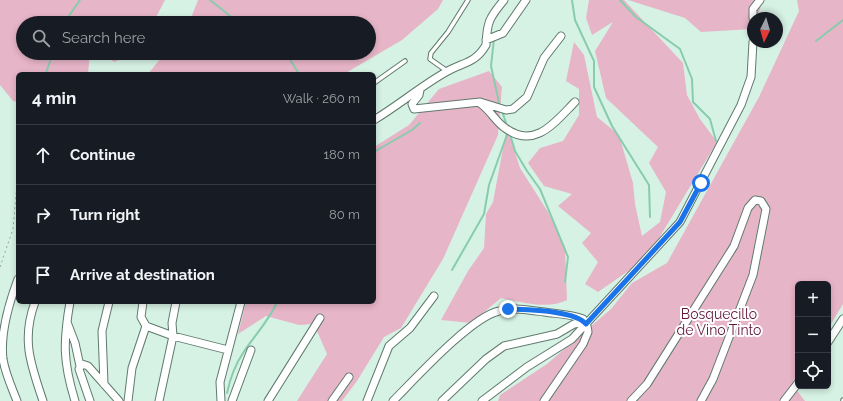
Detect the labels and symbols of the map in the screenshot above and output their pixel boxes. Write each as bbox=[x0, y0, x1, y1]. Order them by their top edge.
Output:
north arrow bbox=[747, 12, 783, 48]
route start bbox=[692, 174, 710, 192]
route end bbox=[499, 300, 517, 318]
park label: Bosquecillo de Vino Tinto bbox=[677, 306, 761, 338]

